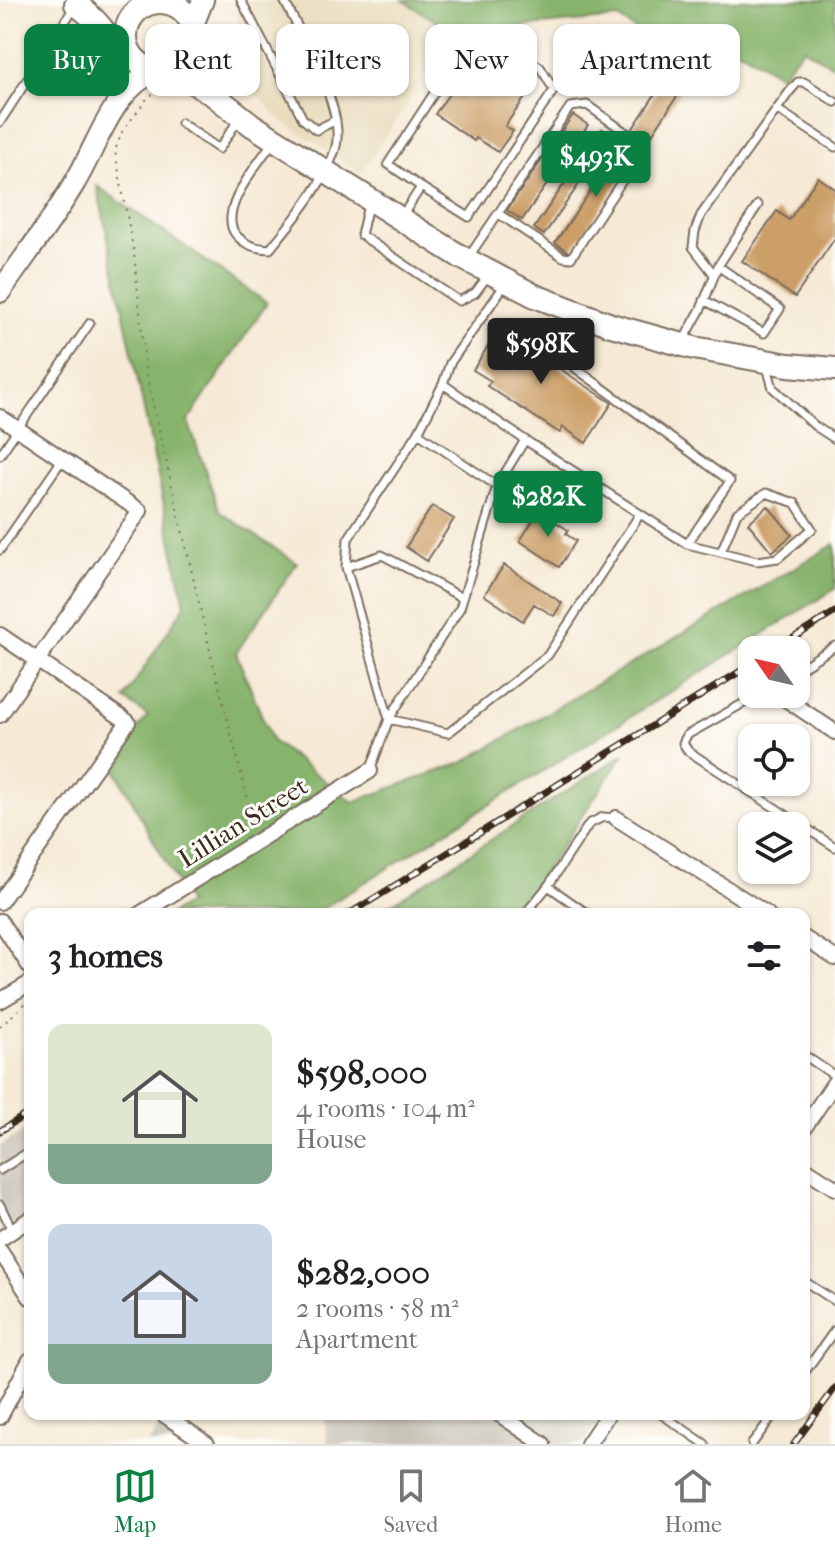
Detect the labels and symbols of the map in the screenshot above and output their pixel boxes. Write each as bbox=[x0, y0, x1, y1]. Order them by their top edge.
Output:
pin: $493K bbox=[540, 131, 652, 199]
pin: $598K bbox=[485, 318, 597, 386]
pin: $282K bbox=[492, 471, 604, 539]
north arrow bbox=[738, 636, 810, 708]
street label: Lillian Street bbox=[173, 770, 314, 874]

